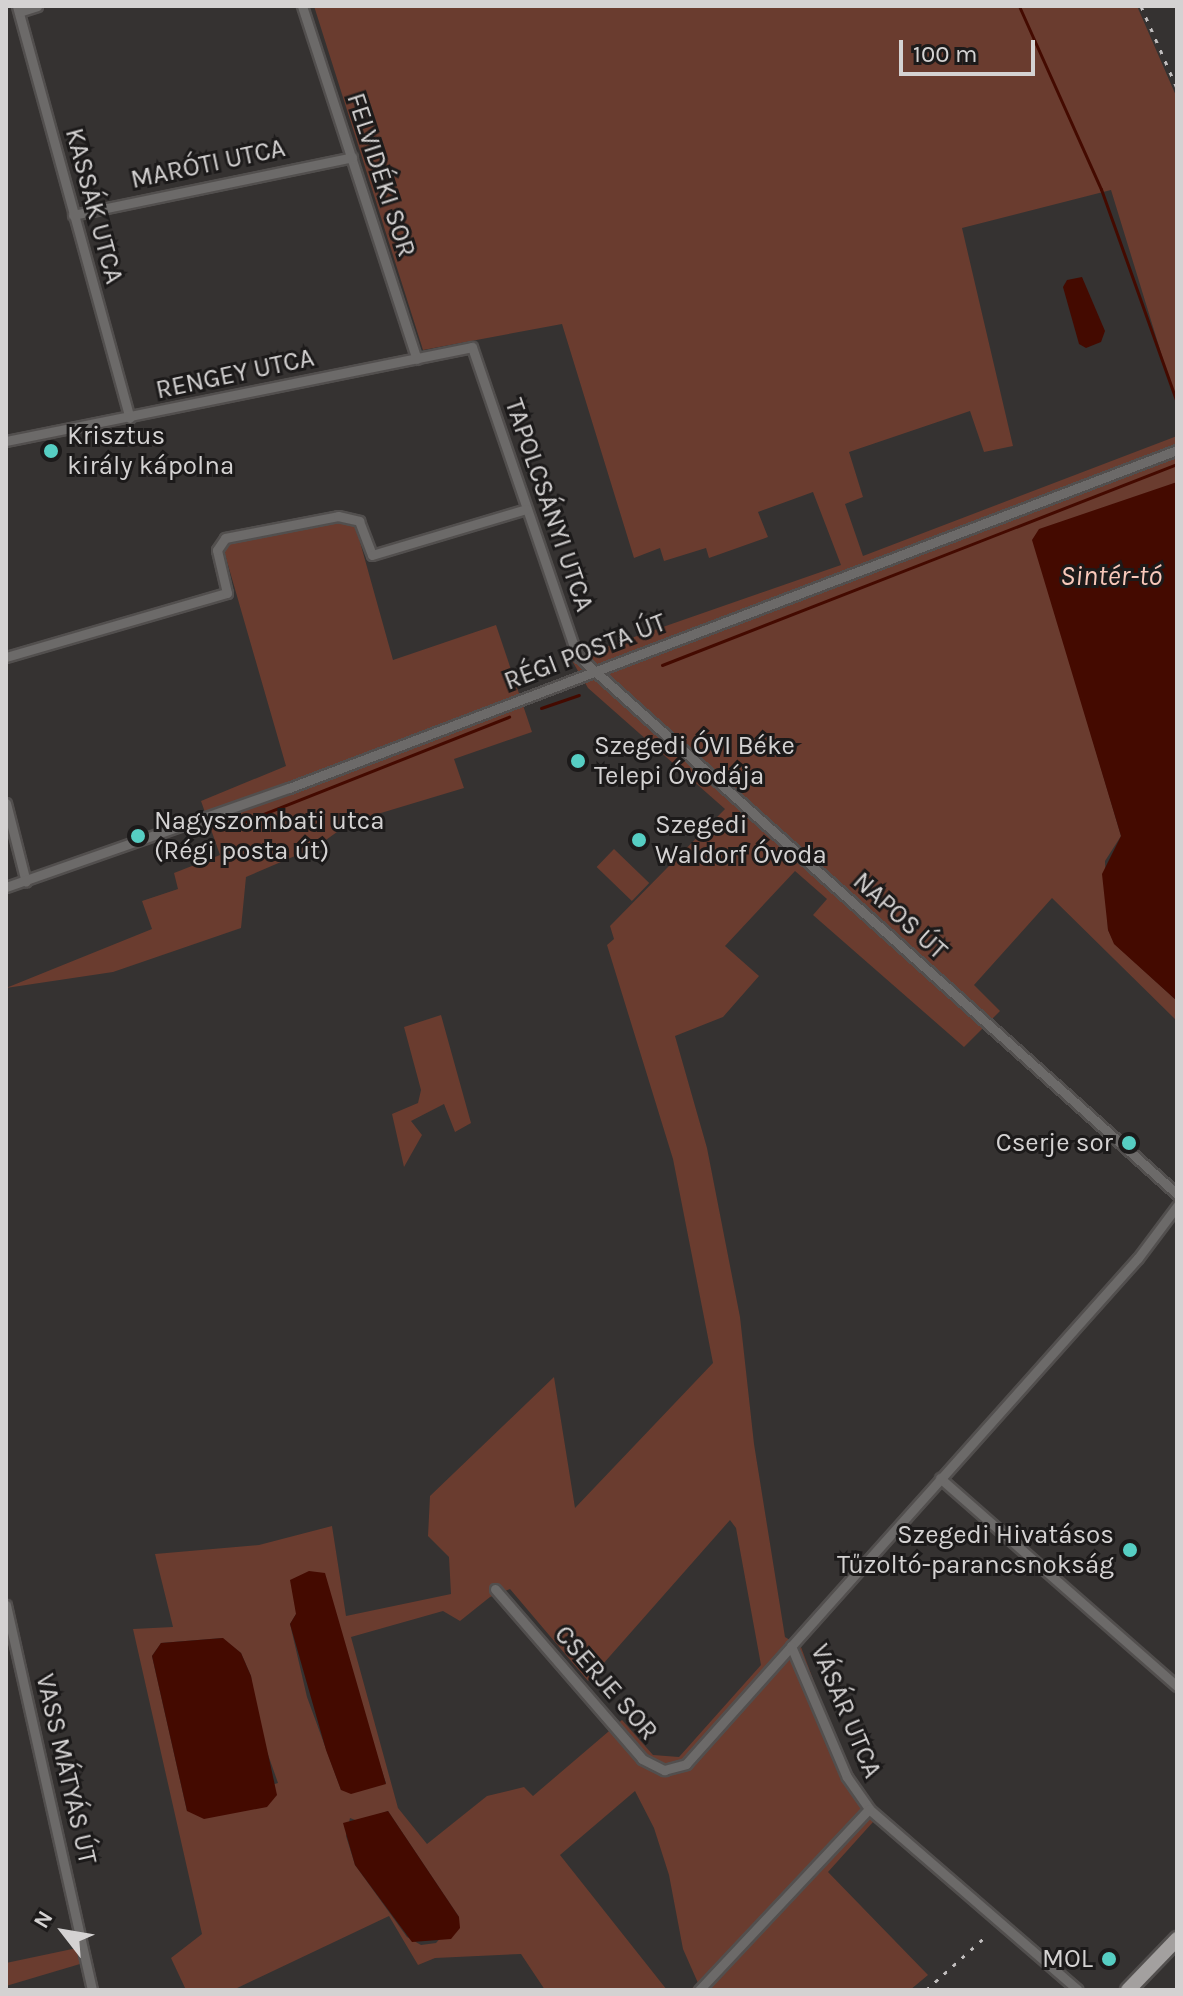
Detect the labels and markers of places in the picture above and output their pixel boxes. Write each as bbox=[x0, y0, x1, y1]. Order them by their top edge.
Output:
place label: Krisztus király kápolna bbox=[67, 420, 234, 482]
marker: Krisztus király kápolna bbox=[42, 442, 60, 460]
place label: Szegedi ÓVI Béke Telepi Óvodája bbox=[594, 730, 795, 792]
marker: Szegedi ÓVI Béke Telepi Óvodája bbox=[569, 752, 587, 770]
place label: Nagyszombati utca (Régi posta út) bbox=[154, 805, 384, 866]
place label: Szegedi Waldorf Óvoda bbox=[655, 809, 827, 870]
marker: Nagyszombati utca (Régi posta út) bbox=[129, 827, 147, 845]
marker: Szegedi Waldorf Óvoda bbox=[630, 831, 648, 849]
place label: Cserje sor bbox=[996, 1127, 1113, 1159]
marker: Cserje sor bbox=[1120, 1134, 1138, 1152]
place label: Szegedi Hivatásos Tűzoltó-parancsnokság bbox=[837, 1519, 1114, 1580]
marker: Szegedi Hivatásos Tűzoltó-parancsnokság bbox=[1121, 1541, 1139, 1559]
place label: MOL bbox=[1042, 1943, 1093, 1975]
marker: MOL bbox=[1100, 1950, 1118, 1968]

